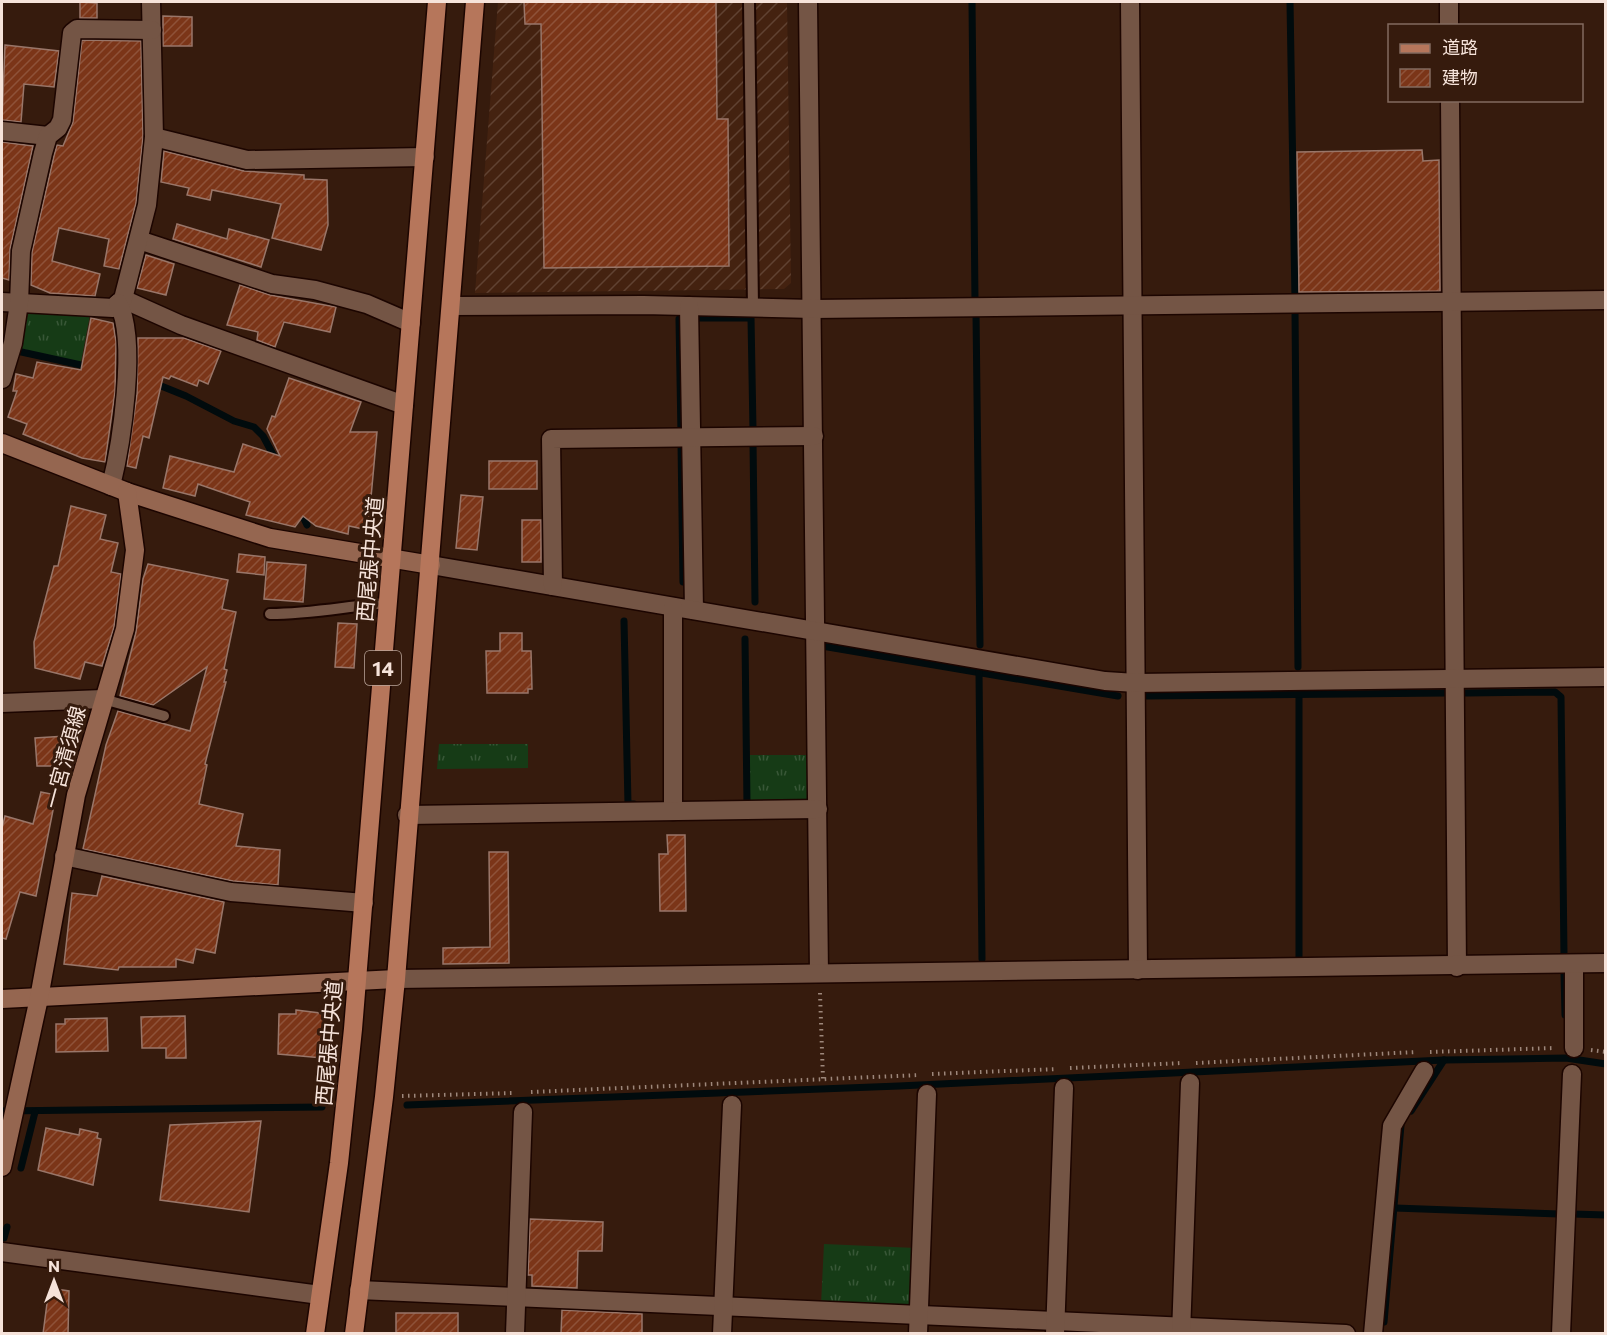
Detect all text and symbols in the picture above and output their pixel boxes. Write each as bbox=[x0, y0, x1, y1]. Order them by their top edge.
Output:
legend bbox=[1388, 24, 1583, 102]
text: 道路 bbox=[1442, 36, 1478, 58]
text: 建物 bbox=[1442, 66, 1478, 88]
street label: 西尾張中央道 bbox=[351, 495, 387, 623]
road number: 14 bbox=[365, 651, 401, 685]
street label: 一宮清須線 bbox=[38, 703, 90, 811]
street label: 西尾張中央道 bbox=[310, 979, 346, 1107]
north arrow bbox=[24, 1251, 84, 1311]
text: N bbox=[48, 1256, 60, 1275]

